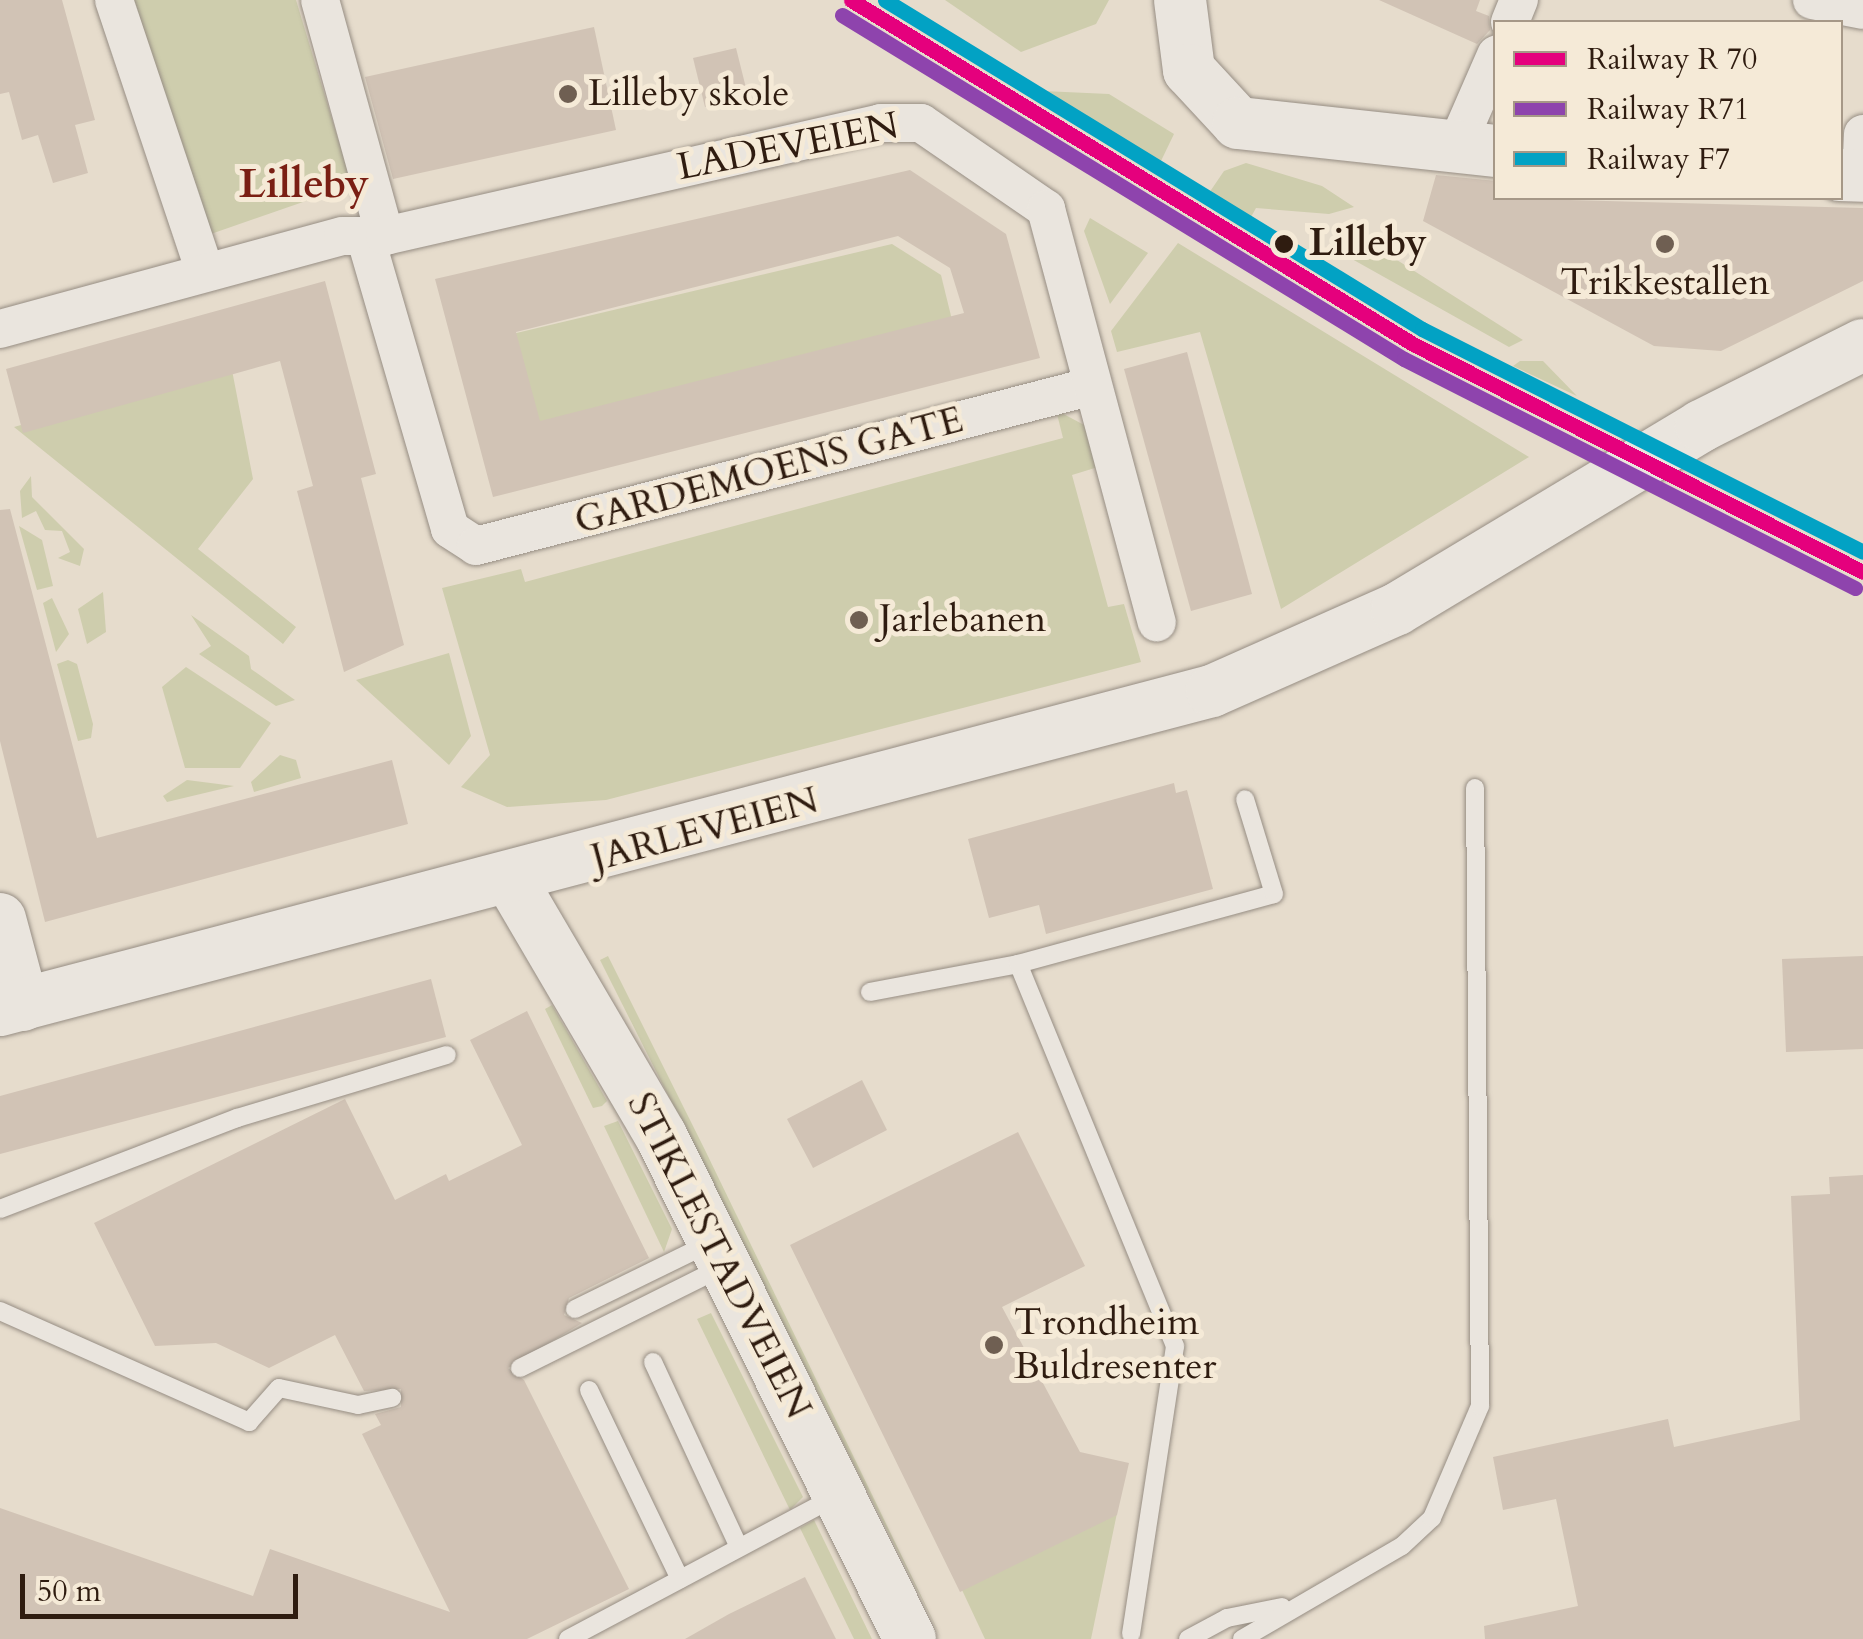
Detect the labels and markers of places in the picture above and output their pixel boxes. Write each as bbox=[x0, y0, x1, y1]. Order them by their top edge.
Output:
place label: Lilleby skole bbox=[588, 71, 789, 117]
marker: Lilleby skole bbox=[557, 83, 579, 105]
place label: Lilleby bbox=[1309, 221, 1427, 267]
marker: Lilleby bbox=[1268, 228, 1300, 260]
marker: Trikkestallen bbox=[1654, 233, 1676, 255]
place label: Trikkestallen bbox=[1560, 260, 1770, 306]
place label: Jarlebanen bbox=[879, 597, 1046, 643]
marker: Jarlebanen bbox=[848, 609, 870, 631]
place label: Trondheim Buldresenter bbox=[1014, 1300, 1216, 1390]
marker: Trondheim Buldresenter bbox=[983, 1334, 1005, 1356]

